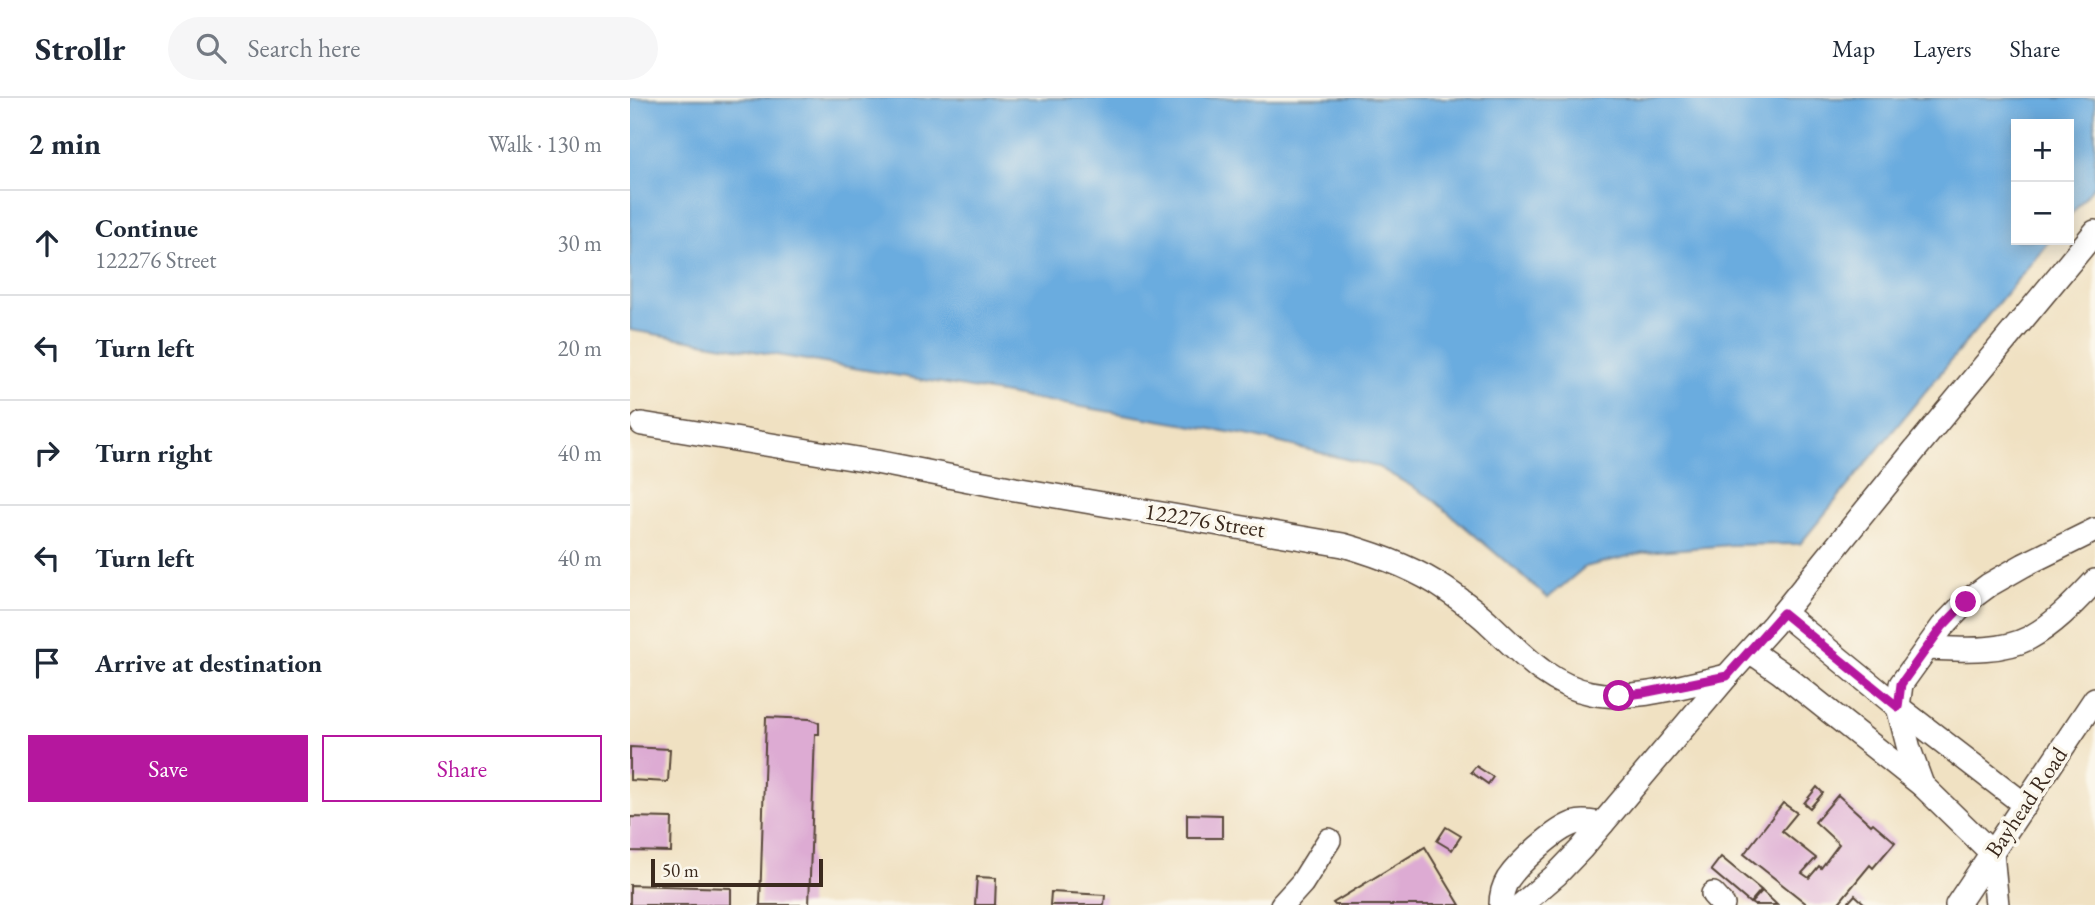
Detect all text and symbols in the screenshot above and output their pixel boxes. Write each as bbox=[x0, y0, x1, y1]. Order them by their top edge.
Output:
search box bbox=[168, 17, 658, 80]
text: Strollr bbox=[35, 27, 126, 70]
icon: search bbox=[192, 29, 230, 67]
text: Search here bbox=[248, 31, 360, 65]
text: Map bbox=[1832, 33, 1875, 64]
text: Layers bbox=[1913, 33, 1972, 64]
text: Share bbox=[2010, 33, 2060, 64]
map controls bbox=[2011, 119, 2074, 245]
button: + bbox=[2011, 119, 2074, 182]
text: 2 min bbox=[28, 124, 101, 163]
text: Walk · 130 m bbox=[488, 129, 602, 159]
button: − bbox=[2011, 182, 2074, 245]
text: Continue bbox=[95, 211, 198, 245]
icon: ahead bbox=[28, 224, 66, 262]
text: 30 m bbox=[557, 228, 602, 258]
text: 122276 Street bbox=[95, 245, 216, 275]
icon: left bbox=[28, 329, 66, 367]
text: Turn left bbox=[95, 331, 194, 365]
text: 20 m bbox=[557, 333, 602, 363]
icon: right bbox=[28, 434, 66, 472]
text: Turn right bbox=[95, 436, 213, 470]
text: 40 m bbox=[557, 438, 602, 468]
street label: 122276 Street bbox=[1143, 496, 1268, 544]
icon: left bbox=[28, 539, 66, 577]
text: Turn left bbox=[95, 541, 194, 575]
text: 40 m bbox=[557, 543, 602, 573]
route end bbox=[1950, 586, 1981, 617]
icon: arrive bbox=[28, 644, 66, 682]
text: Arrive at destination bbox=[95, 646, 322, 680]
route start bbox=[1603, 680, 1634, 711]
button: Save bbox=[28, 735, 308, 802]
button: Share bbox=[322, 735, 602, 802]
street label: Bayhead Road bbox=[1978, 741, 2074, 863]
scale bar bbox=[651, 856, 822, 888]
text: 50 m bbox=[662, 858, 699, 883]

